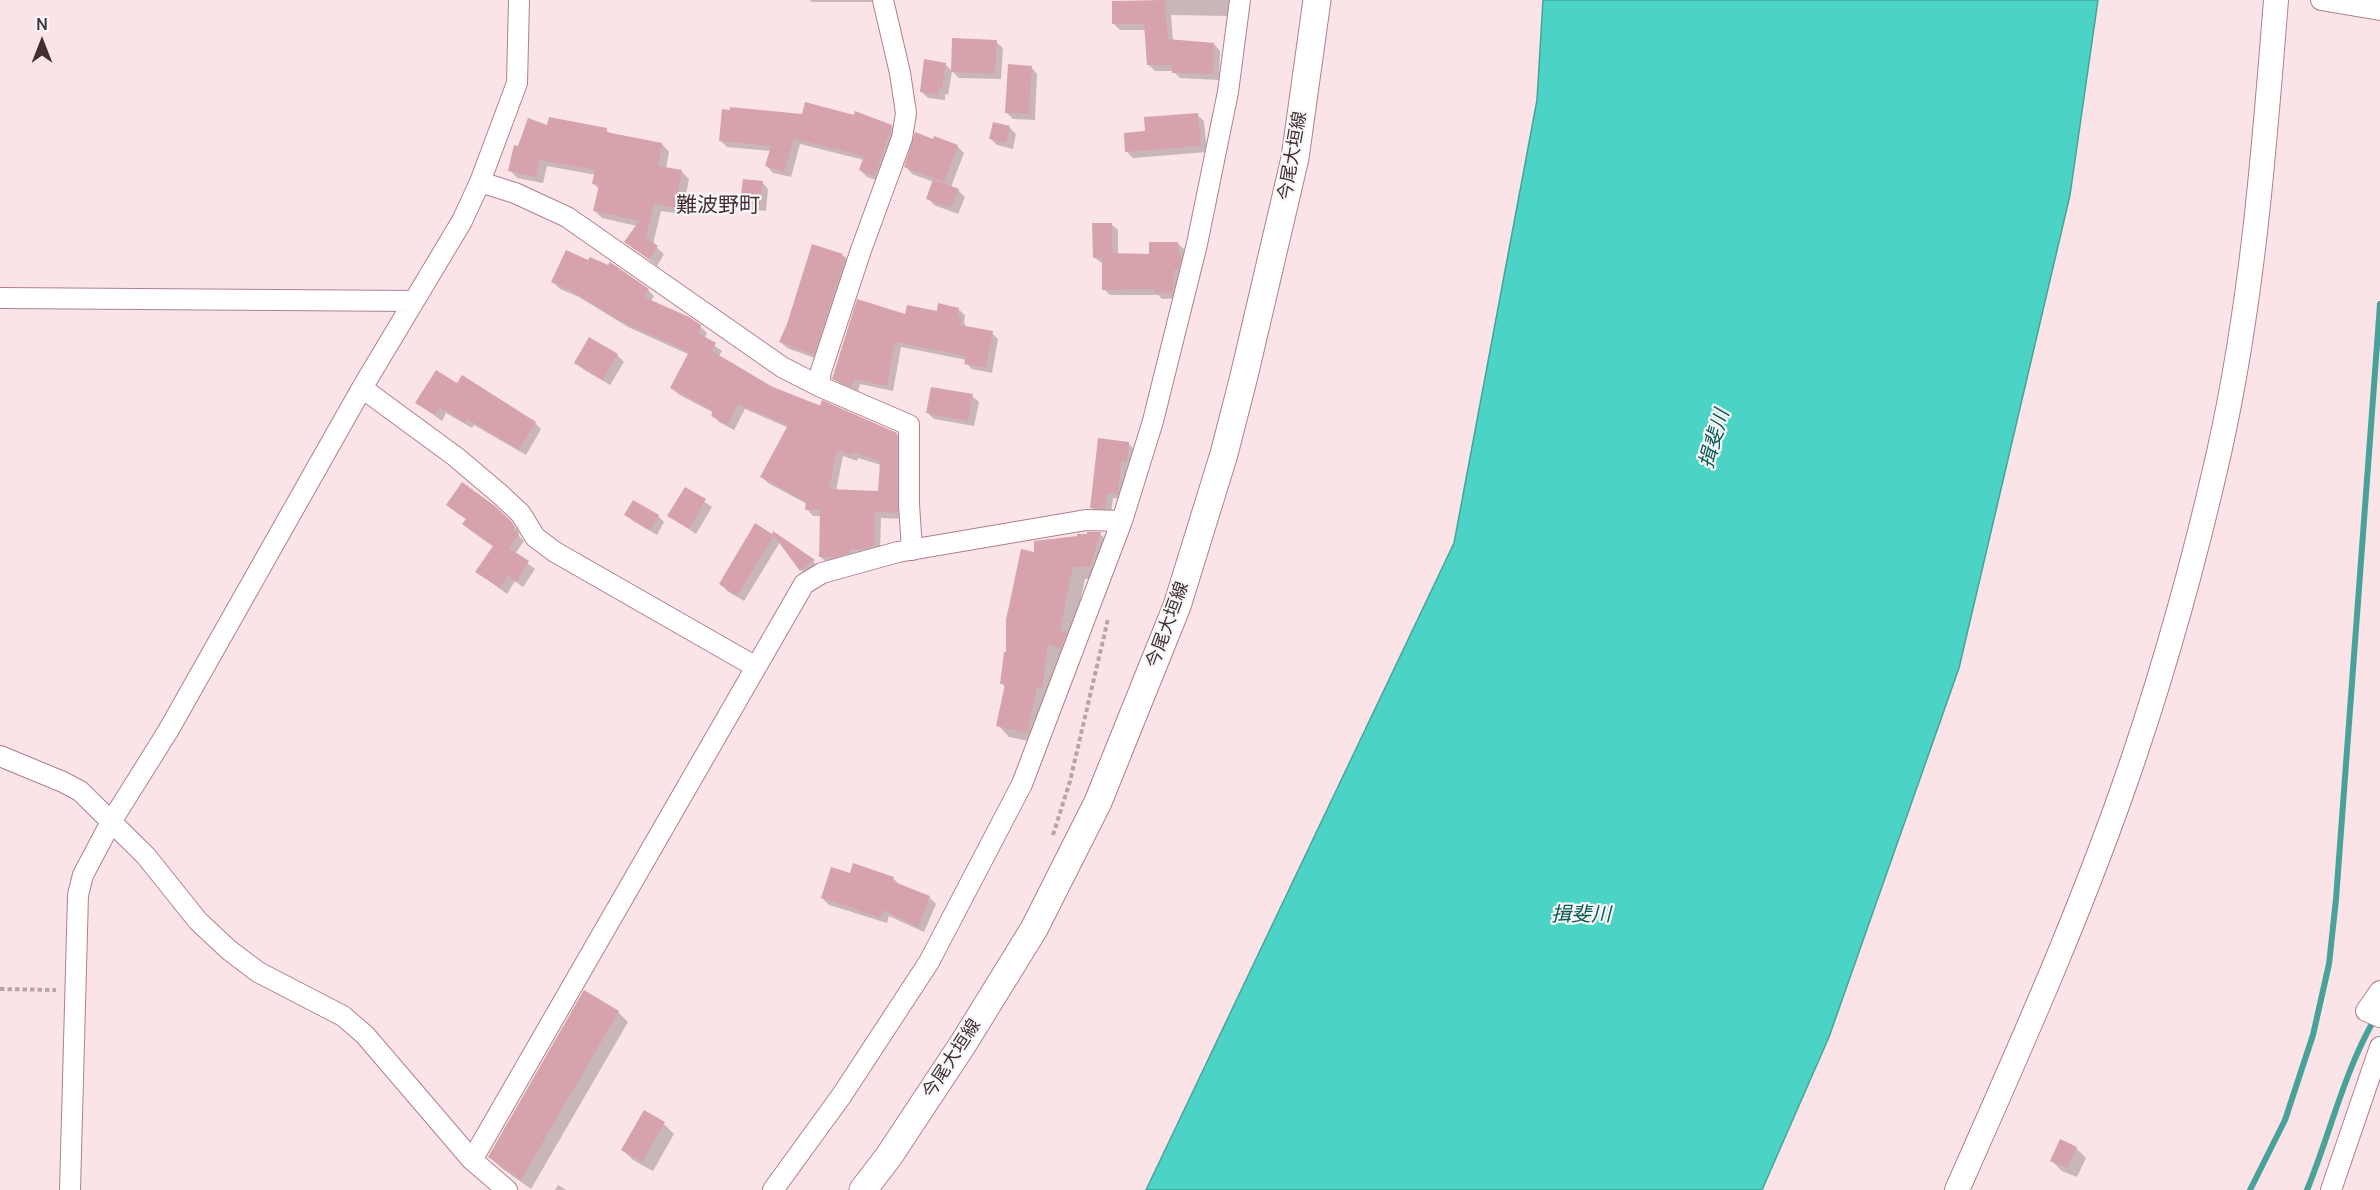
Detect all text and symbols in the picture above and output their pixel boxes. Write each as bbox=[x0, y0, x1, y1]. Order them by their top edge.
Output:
north arrow bbox=[12, 12, 72, 72]
text: N bbox=[36, 13, 48, 35]
street label: 今尾大垣線 bbox=[1275, 110, 1311, 202]
district label: 難波野町 bbox=[676, 193, 760, 219]
water label: 揖斐川 bbox=[1695, 407, 1735, 471]
street label: 今尾大垣線 bbox=[1142, 579, 1194, 671]
water label: 揖斐川 bbox=[1551, 903, 1611, 927]
street label: 今尾大垣線 bbox=[918, 1015, 986, 1103]

